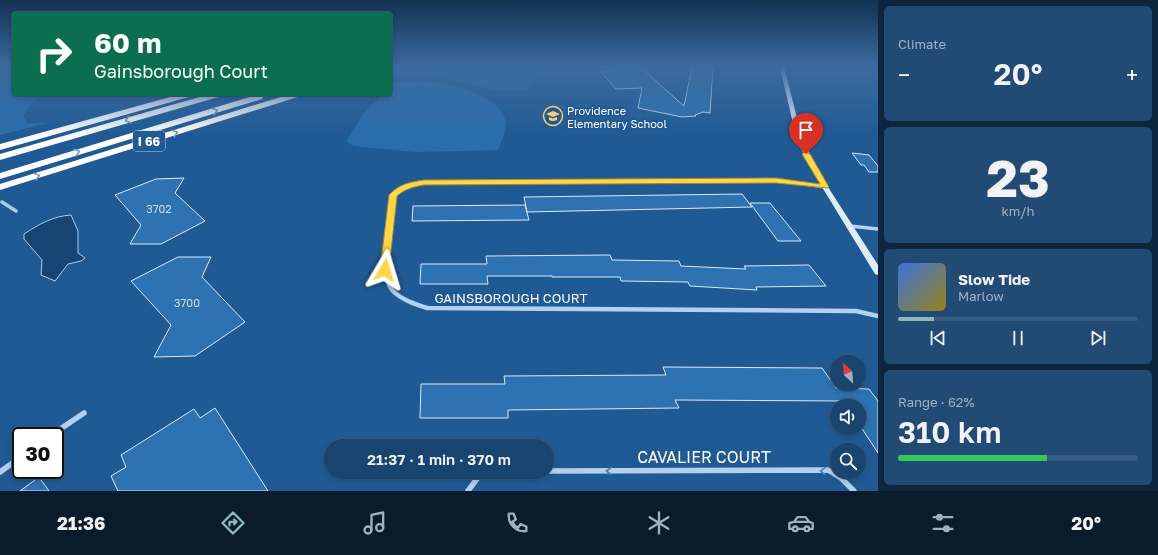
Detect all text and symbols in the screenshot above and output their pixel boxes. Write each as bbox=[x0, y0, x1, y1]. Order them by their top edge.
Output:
text: 60 m bbox=[94, 26, 161, 59]
icon: right bbox=[28, 28, 80, 80]
text: Climate bbox=[898, 36, 946, 52]
text: 20° bbox=[994, 56, 1042, 92]
text: Gainsborough Court bbox=[94, 60, 268, 82]
text: − bbox=[898, 61, 910, 88]
text: + bbox=[1126, 61, 1138, 88]
place label: Providence Elementary School bbox=[567, 104, 667, 130]
school or university icon: Providence Elementary School bbox=[542, 105, 564, 127]
one-way arrow bbox=[212, 107, 219, 116]
pin bbox=[789, 113, 823, 154]
one-way arrow bbox=[125, 115, 132, 124]
icon: arrive bbox=[795, 119, 817, 141]
one-way arrow bbox=[171, 129, 178, 137]
road number: I 66 bbox=[133, 131, 165, 151]
text: 23 bbox=[986, 146, 1050, 208]
one-way arrow bbox=[74, 148, 81, 157]
one-way arrow bbox=[34, 172, 41, 181]
house number: 3702 bbox=[146, 202, 172, 215]
text: km/h bbox=[1001, 203, 1035, 219]
position arrow bbox=[364, 249, 406, 291]
text: Slow Tide bbox=[958, 270, 1030, 288]
text: Marlow bbox=[958, 288, 1004, 304]
street label: GAINSBOROUGH COURT bbox=[434, 290, 588, 306]
house number: 3700 bbox=[174, 296, 200, 309]
icon: previous bbox=[927, 327, 949, 349]
icon: pause bbox=[1007, 327, 1029, 349]
icon: next bbox=[1087, 327, 1109, 349]
north arrow bbox=[830, 355, 866, 391]
map controls bbox=[830, 355, 866, 479]
text: Range · 62% bbox=[898, 394, 974, 410]
button: sound bbox=[830, 399, 866, 435]
text: 310 km bbox=[898, 414, 1001, 450]
speed limit sign: 30 bbox=[12, 427, 64, 479]
button: search bbox=[830, 443, 866, 479]
street label: CAVALIER COURT bbox=[637, 447, 771, 467]
text: 21:37 · 1 min · 370 m bbox=[367, 450, 511, 468]
one-way arrow bbox=[819, 466, 826, 475]
one-way arrow bbox=[606, 467, 612, 475]
icon: directions bbox=[219, 509, 247, 537]
icon: music bbox=[361, 509, 389, 537]
icon: phone bbox=[503, 509, 531, 537]
icon: climate bbox=[645, 509, 673, 537]
icon: car bbox=[787, 509, 815, 537]
icon: filters bbox=[929, 509, 957, 537]
text: 21:36 bbox=[57, 512, 105, 534]
text: 20° bbox=[1071, 512, 1101, 534]

